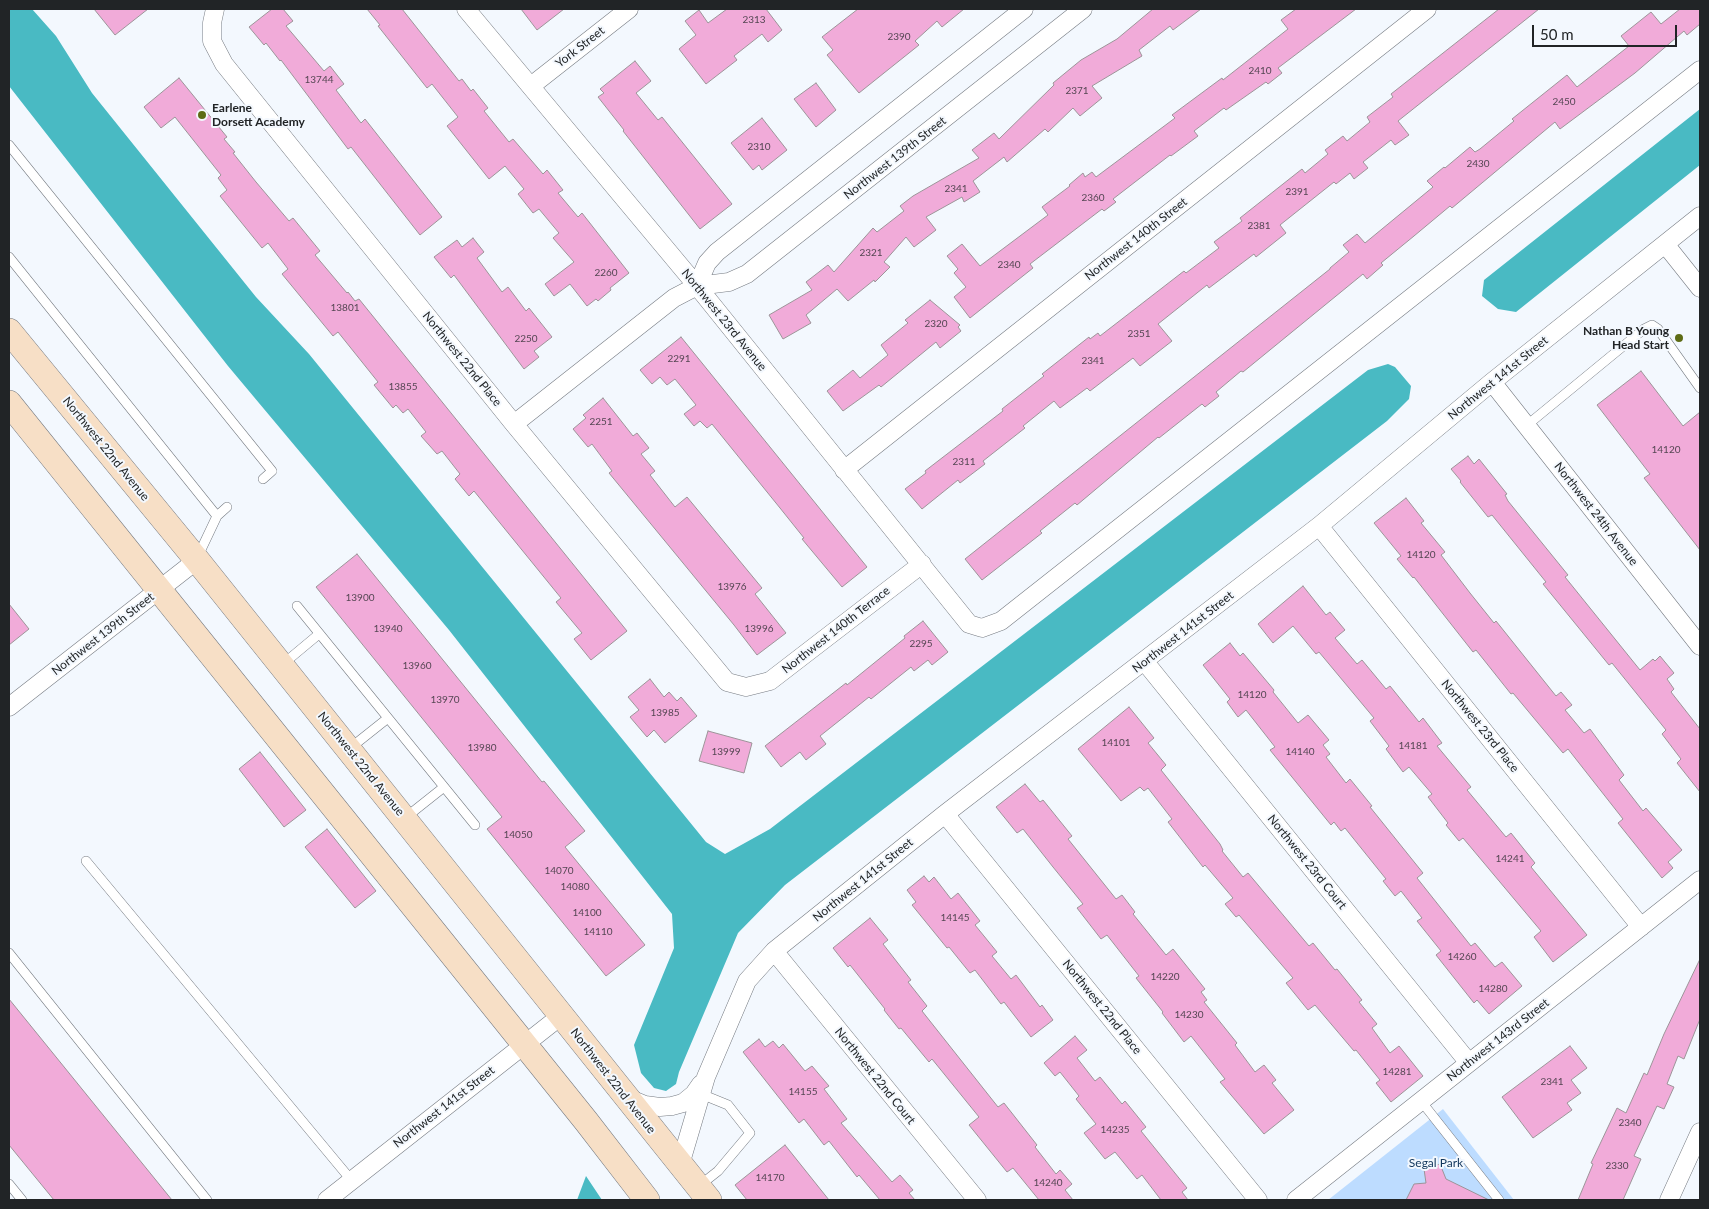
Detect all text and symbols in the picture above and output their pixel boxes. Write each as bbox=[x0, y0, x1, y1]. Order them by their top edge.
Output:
house number: 2313 bbox=[742, 14, 766, 26]
scale bar bbox=[1534, 15, 1679, 47]
street label: York Street bbox=[553, 23, 607, 71]
text: 50 m bbox=[1540, 25, 1574, 43]
house number: 2390 bbox=[887, 31, 911, 43]
house number: 2410 bbox=[1248, 65, 1272, 77]
house number: 13744 bbox=[305, 74, 333, 86]
house number: 2371 bbox=[1065, 85, 1089, 97]
house number: 2450 bbox=[1552, 96, 1576, 108]
place label: Earlene Dorsett Academy bbox=[212, 101, 305, 129]
marker: Earlene Dorsett Academy bbox=[196, 109, 208, 121]
street label: Northwest 139th Street bbox=[841, 114, 949, 202]
house number: 2310 bbox=[747, 141, 771, 153]
house number: 2430 bbox=[1466, 158, 1490, 170]
house number: 2341 bbox=[944, 183, 968, 195]
house number: 2391 bbox=[1285, 186, 1309, 198]
house number: 2360 bbox=[1081, 192, 1105, 204]
street label: Northwest 140th Street bbox=[1082, 195, 1190, 283]
house number: 2381 bbox=[1247, 220, 1271, 232]
house number: 2321 bbox=[859, 247, 883, 259]
house number: 2340 bbox=[997, 259, 1021, 271]
street label: Northwest 23rd Avenue bbox=[678, 266, 770, 374]
house number: 2260 bbox=[594, 267, 618, 279]
house number: 13801 bbox=[331, 302, 359, 314]
street label: Northwest 22nd Place bbox=[419, 309, 505, 409]
house number: 2320 bbox=[924, 318, 948, 330]
place label: Nathan B Young Head Start bbox=[1583, 324, 1669, 352]
house number: 2351 bbox=[1127, 328, 1151, 340]
marker: Nathan B Young Head Start bbox=[1673, 332, 1685, 344]
house number: 2250 bbox=[514, 333, 538, 345]
street label: Northwest 141st Street bbox=[1445, 333, 1551, 423]
house number: 2291 bbox=[667, 353, 691, 365]
house number: 2341 bbox=[1081, 355, 1105, 367]
house number: 13855 bbox=[389, 381, 417, 393]
street label: Northwest 22nd Avenue bbox=[60, 394, 152, 504]
house number: 2251 bbox=[589, 416, 613, 428]
house number: 14120 bbox=[1652, 444, 1680, 456]
house number: 2311 bbox=[952, 456, 976, 468]
street label: Northwest 24th Avenue bbox=[1551, 459, 1641, 569]
house number: 14120 bbox=[1407, 549, 1435, 561]
house number: 13976 bbox=[718, 581, 746, 593]
street label: Northwest 140th Terrace bbox=[779, 583, 893, 677]
street label: Northwest 141st Street bbox=[1130, 588, 1236, 676]
street label: Northwest 139th Street bbox=[49, 590, 157, 678]
house number: 13900 bbox=[346, 592, 374, 604]
house number: 13940 bbox=[374, 623, 402, 635]
house number: 13996 bbox=[745, 623, 773, 635]
house number: 2295 bbox=[909, 638, 933, 650]
house number: 13960 bbox=[403, 660, 431, 672]
street label: Northwest 23rd Place bbox=[1438, 677, 1522, 775]
house number: 14120 bbox=[1238, 689, 1266, 701]
house number: 13970 bbox=[431, 694, 459, 706]
house number: 13985 bbox=[651, 707, 679, 719]
street label: Northwest 22nd Avenue bbox=[315, 709, 407, 819]
house number: 14101 bbox=[1102, 737, 1130, 749]
house number: 14181 bbox=[1399, 740, 1427, 752]
house number: 13980 bbox=[468, 742, 496, 754]
house number: 13999 bbox=[712, 746, 740, 758]
house number: 14140 bbox=[1286, 746, 1314, 758]
street label: Northwest 23rd Court bbox=[1265, 812, 1349, 912]
house number: 14050 bbox=[504, 829, 532, 841]
street label: Northwest 141st Street bbox=[810, 835, 916, 925]
house number: 14241 bbox=[1496, 853, 1524, 865]
house number: 14070 bbox=[545, 865, 573, 877]
house number: 14080 bbox=[561, 881, 589, 893]
house number: 14100 bbox=[573, 907, 601, 919]
house number: 14145 bbox=[941, 912, 969, 924]
house number: 14110 bbox=[584, 926, 612, 938]
house number: 14260 bbox=[1448, 951, 1476, 963]
street label: Northwest 22nd Place bbox=[1059, 957, 1145, 1057]
house number: 14220 bbox=[1151, 971, 1179, 983]
house number: 14280 bbox=[1479, 983, 1507, 995]
street label: Northwest 143rd Street bbox=[1444, 996, 1552, 1084]
house number: 14230 bbox=[1175, 1009, 1203, 1021]
street label: Northwest 22nd Court bbox=[832, 1025, 918, 1127]
street label: Northwest 22nd Avenue bbox=[567, 1026, 659, 1136]
street label: Northwest 141st Street bbox=[391, 1063, 497, 1151]
house number: 14281 bbox=[1383, 1066, 1411, 1078]
house number: 2341 bbox=[1540, 1076, 1564, 1088]
house number: 14155 bbox=[789, 1086, 817, 1098]
house number: 2340 bbox=[1618, 1117, 1642, 1129]
house number: 14235 bbox=[1101, 1124, 1129, 1136]
park label: Segal Park bbox=[1409, 1156, 1463, 1170]
house number: 2330 bbox=[1605, 1160, 1629, 1172]
house number: 14170 bbox=[756, 1172, 784, 1184]
house number: 14240 bbox=[1034, 1177, 1062, 1189]

